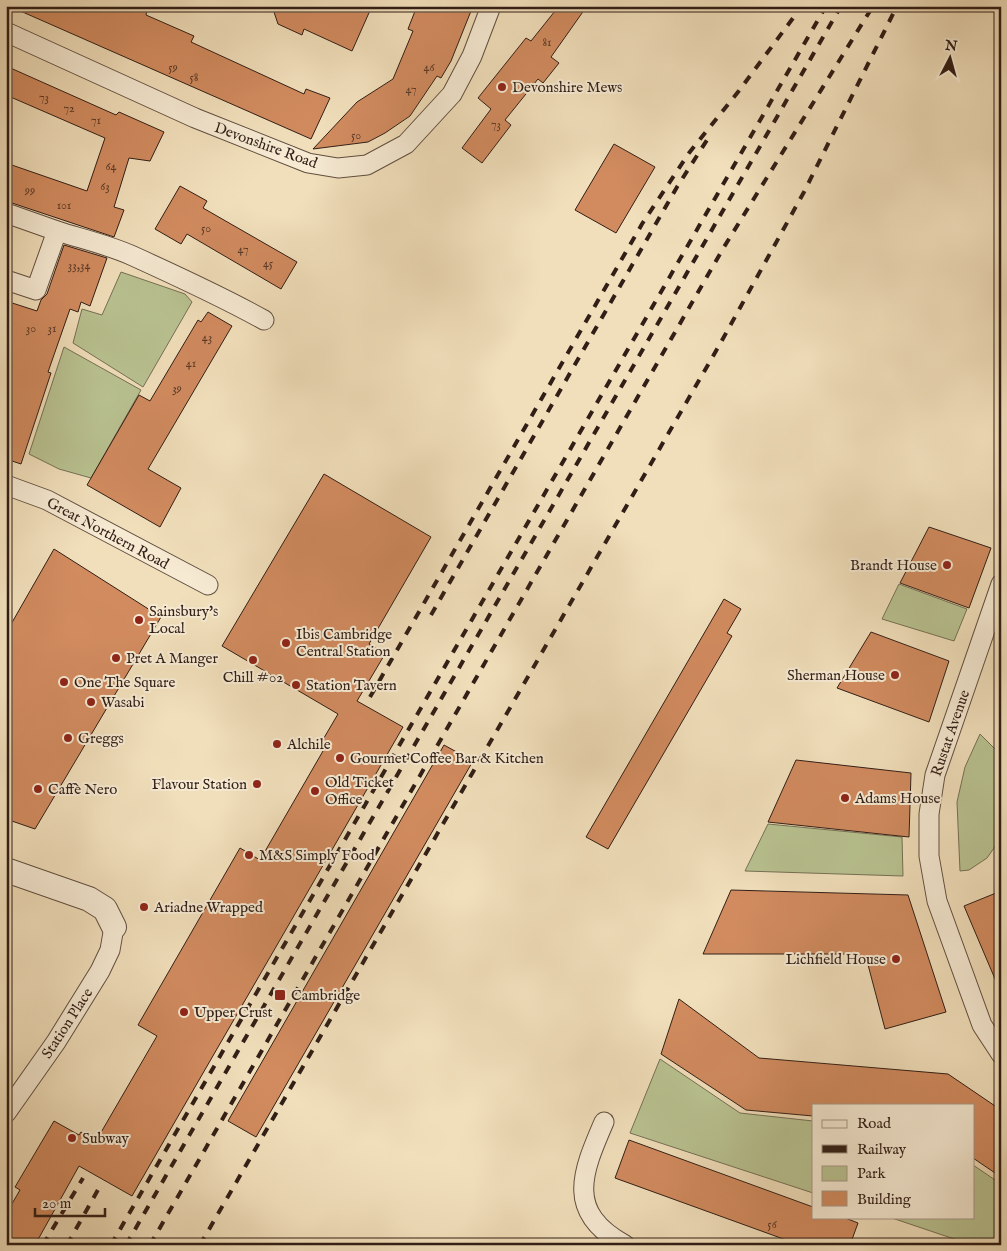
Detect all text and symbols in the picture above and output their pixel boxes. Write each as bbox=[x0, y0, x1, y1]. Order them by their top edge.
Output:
north arrow bbox=[924, 32, 974, 82]
house number: 81 bbox=[542, 35, 552, 50]
text: N bbox=[943, 36, 958, 56]
house number: 59 bbox=[168, 60, 178, 75]
house number: 46 bbox=[424, 60, 435, 75]
house number: 58 bbox=[189, 70, 199, 85]
place label: Devonshire Mews bbox=[512, 78, 622, 97]
marker: Devonshire Mews bbox=[496, 81, 508, 93]
house number: 47 bbox=[405, 82, 417, 97]
house number: 73 bbox=[39, 90, 49, 105]
house number: 72 bbox=[63, 101, 75, 116]
house number: 71 bbox=[91, 113, 101, 128]
house number: 73 bbox=[491, 117, 501, 132]
street label: Devonshire Road bbox=[212, 118, 321, 173]
house number: 50 bbox=[351, 128, 361, 143]
house number: 64 bbox=[106, 159, 117, 174]
house number: 63 bbox=[100, 179, 110, 194]
house number: 99 bbox=[24, 183, 35, 198]
house number: 101 bbox=[57, 198, 71, 213]
house number: 50 bbox=[201, 221, 211, 236]
house number: 47 bbox=[237, 242, 249, 257]
house number: 45 bbox=[263, 256, 274, 271]
house number: 33,34 bbox=[68, 258, 90, 273]
house number: 30 bbox=[26, 321, 36, 336]
house number: 31 bbox=[48, 321, 56, 336]
house number: 43 bbox=[202, 330, 212, 345]
house number: 41 bbox=[186, 356, 196, 371]
house number: 39 bbox=[172, 381, 182, 396]
street label: Great Northern Road bbox=[43, 493, 173, 574]
place label: Brandt House bbox=[850, 556, 937, 575]
marker: Brandt House bbox=[941, 559, 953, 571]
place label: Sainsbury's Local bbox=[149, 602, 218, 638]
marker: Sainsbury's Local bbox=[133, 614, 145, 626]
place label: Ibis Cambridge Central Station bbox=[296, 625, 392, 661]
marker: Ibis Cambridge Central Station bbox=[280, 637, 292, 649]
place label: Pret A Manger bbox=[126, 649, 218, 668]
marker: Pret A Manger bbox=[110, 652, 122, 664]
marker: Chill #02 bbox=[247, 654, 259, 666]
place label: Sherman House bbox=[787, 666, 885, 685]
place label: Chill #02 bbox=[223, 668, 283, 687]
marker: Sherman House bbox=[889, 669, 901, 681]
place label: One The Square bbox=[74, 673, 176, 692]
marker: One The Square bbox=[58, 676, 70, 688]
place label: Station Tavern bbox=[306, 676, 397, 695]
marker: Station Tavern bbox=[290, 679, 302, 691]
street label: Rustat Avenue bbox=[927, 687, 974, 779]
place label: Wasabi bbox=[101, 693, 145, 712]
marker: Wasabi bbox=[85, 696, 97, 708]
place label: Greggs bbox=[78, 729, 124, 748]
marker: Greggs bbox=[62, 732, 74, 744]
place label: Alchile bbox=[286, 735, 331, 754]
marker: Alchile bbox=[271, 738, 283, 750]
place label: Gourmet Coffee Bar & Kitchen bbox=[350, 749, 544, 768]
marker: Gourmet Coffee Bar & Kitchen bbox=[334, 752, 346, 764]
place label: Old Ticket Office bbox=[325, 773, 394, 809]
place label: Flavour Station bbox=[152, 775, 247, 794]
marker: Flavour Station bbox=[251, 778, 263, 790]
place label: Caffè Nero bbox=[48, 780, 117, 799]
marker: Caffè Nero bbox=[32, 783, 44, 795]
marker: Old Ticket Office bbox=[309, 785, 321, 797]
place label: Adams House bbox=[854, 789, 940, 808]
marker: Adams House bbox=[839, 792, 851, 804]
place label: M&S Simply Food bbox=[259, 846, 376, 865]
marker: M&S Simply Food bbox=[243, 849, 255, 861]
place label: Ariadne Wrapped bbox=[153, 898, 264, 917]
marker: Ariadne Wrapped bbox=[138, 901, 150, 913]
place label: Lichfield House bbox=[785, 950, 886, 969]
marker: Lichfield House bbox=[890, 953, 902, 965]
street label: Station Place bbox=[38, 984, 97, 1062]
place label: Cambridge bbox=[291, 986, 360, 1005]
marker: Cambridge bbox=[273, 988, 287, 1002]
place label: Upper Crust bbox=[194, 1003, 273, 1022]
marker: Upper Crust bbox=[178, 1006, 190, 1018]
legend bbox=[812, 1104, 974, 1218]
text: Road bbox=[857, 1114, 892, 1133]
place label: Subway bbox=[82, 1129, 129, 1148]
marker: Subway bbox=[66, 1132, 78, 1144]
text: Railway bbox=[857, 1140, 907, 1159]
text: Park bbox=[857, 1164, 887, 1183]
scale bar bbox=[35, 1186, 105, 1218]
text: Building bbox=[857, 1190, 912, 1209]
text: 20 m bbox=[42, 1194, 72, 1213]
house number: 56 bbox=[767, 1217, 778, 1232]

